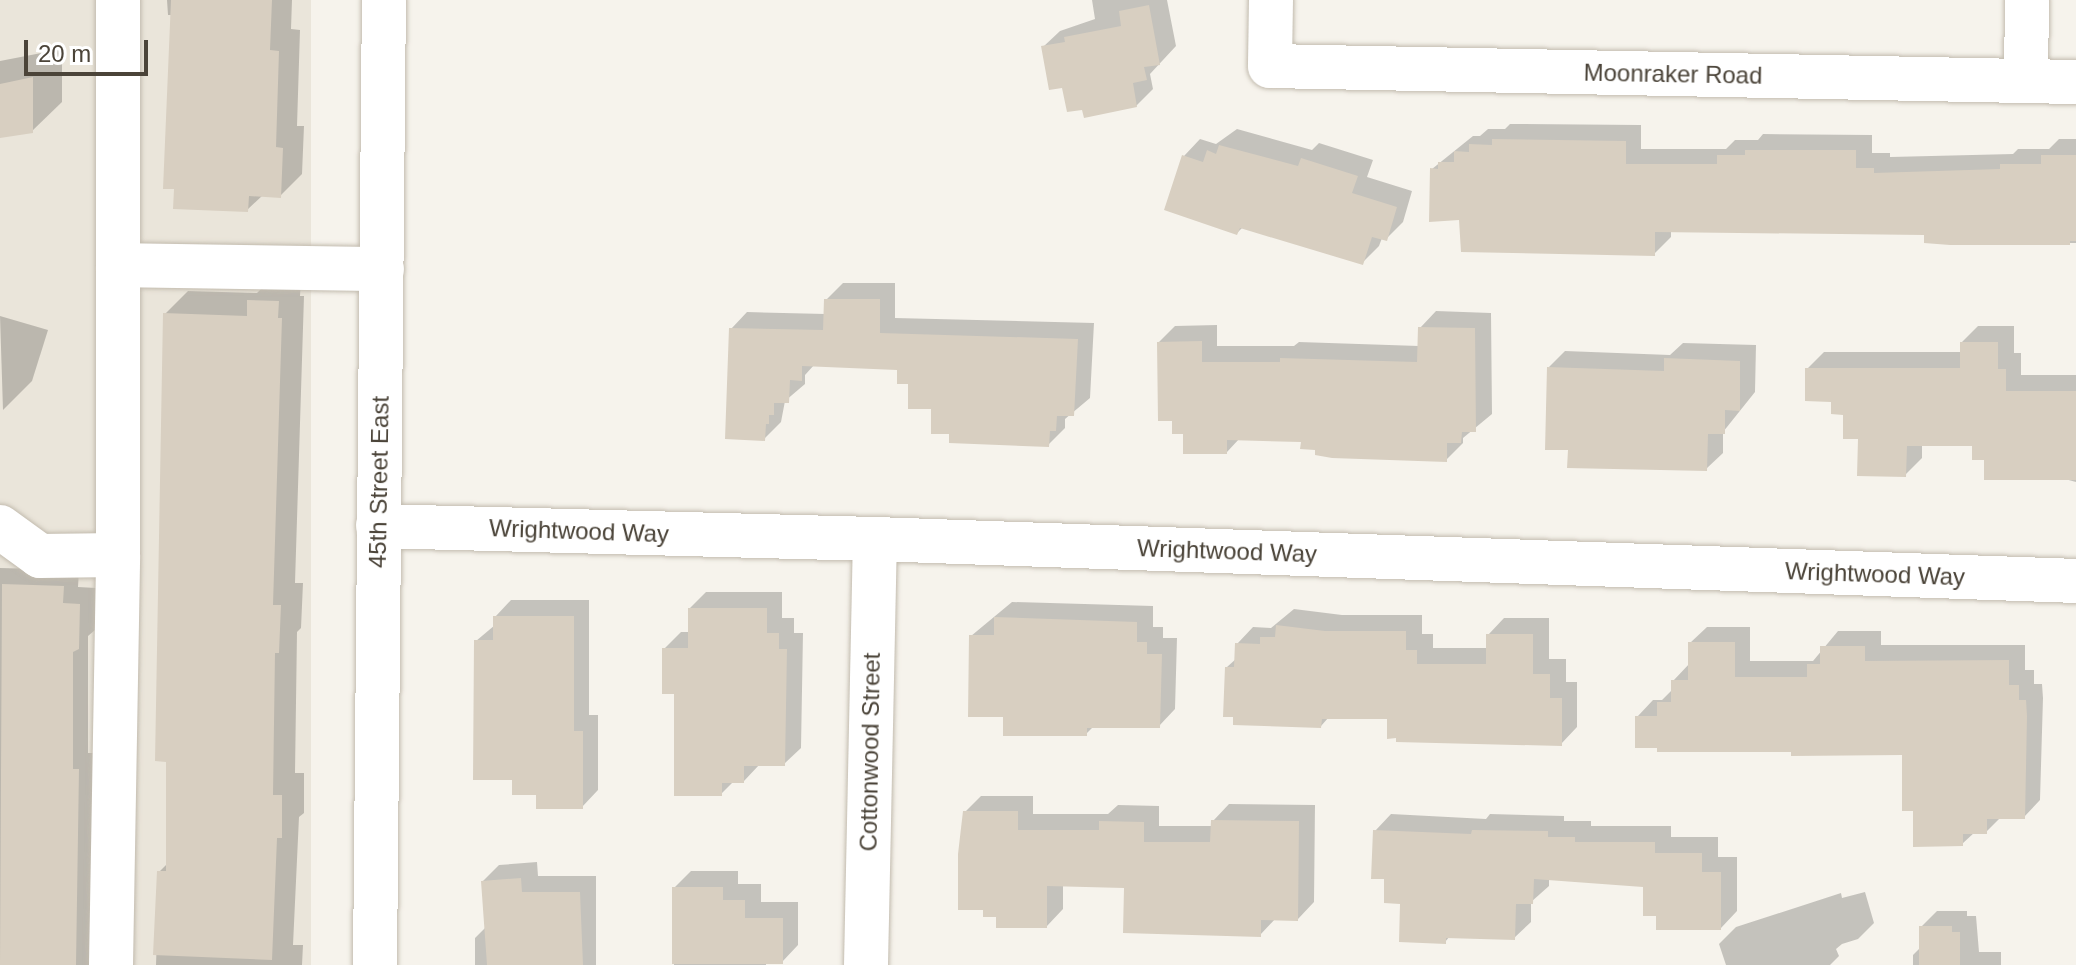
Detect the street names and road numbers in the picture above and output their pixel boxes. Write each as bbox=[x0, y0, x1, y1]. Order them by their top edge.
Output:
street label: Moonraker Road bbox=[1583, 58, 1763, 90]
street label: 45th Street East bbox=[363, 396, 395, 568]
street label: Wrightwood Way bbox=[489, 513, 669, 549]
street label: Wrightwood Way bbox=[1137, 533, 1317, 569]
street label: Wrightwood Way bbox=[1785, 556, 1965, 592]
street label: Cottonwood Street bbox=[854, 652, 886, 852]

